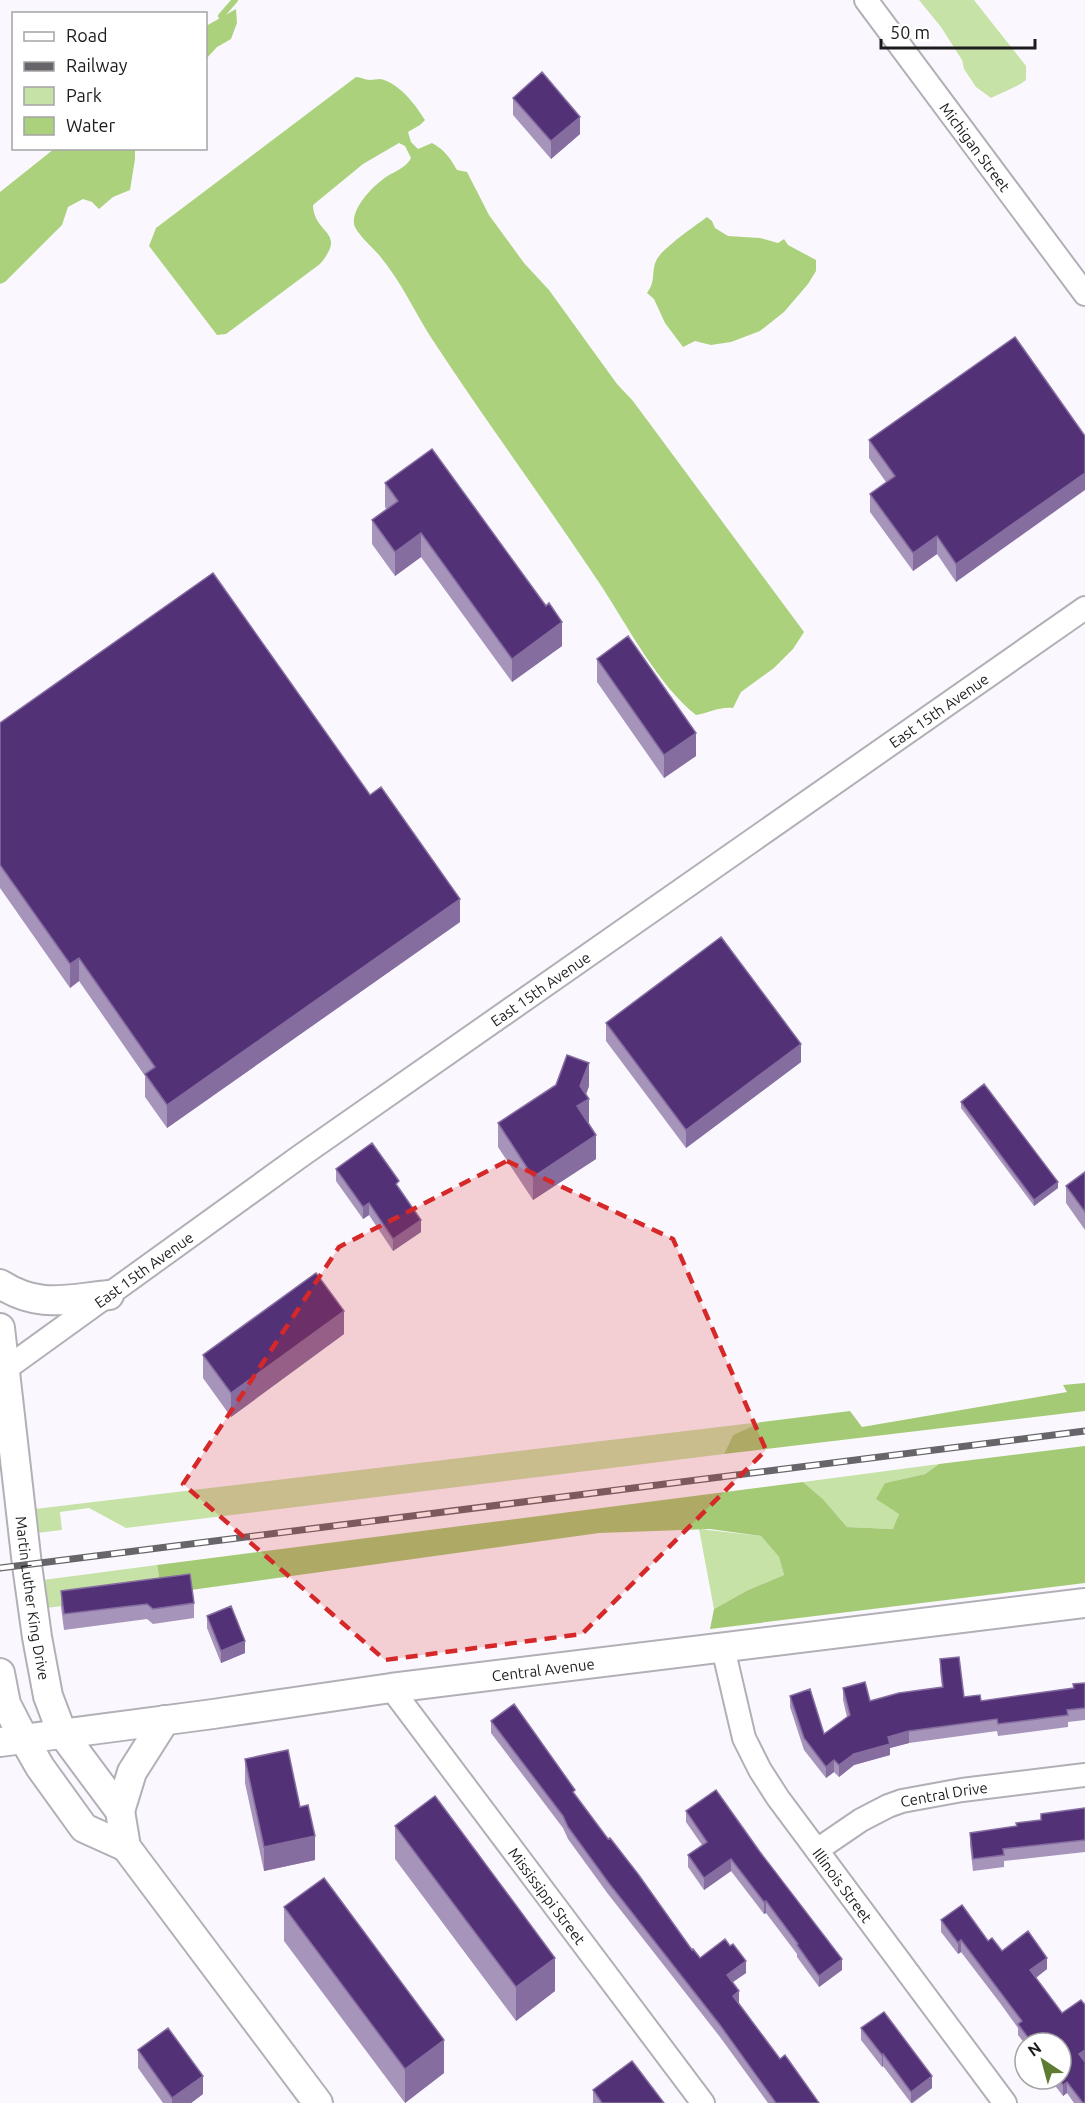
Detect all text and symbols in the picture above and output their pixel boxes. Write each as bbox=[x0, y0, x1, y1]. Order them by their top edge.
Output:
legend bbox=[12, 12, 207, 150]
scale bar bbox=[881, 12, 1036, 50]
text: 50 m bbox=[890, 22, 930, 42]
text: Road bbox=[66, 25, 108, 45]
text: Railway bbox=[66, 55, 128, 75]
text: Park bbox=[66, 85, 102, 105]
street label: Michigan Street bbox=[937, 99, 1014, 195]
text: Water bbox=[66, 115, 116, 135]
street label: East 15th Avenue bbox=[886, 670, 992, 751]
street label: East 15th Avenue bbox=[487, 948, 593, 1029]
street label: East 15th Avenue bbox=[91, 1228, 196, 1311]
street label: Martin Luther King Drive bbox=[13, 1515, 53, 1681]
street label: Central Avenue bbox=[491, 1655, 595, 1684]
street label: Central Drive bbox=[899, 1778, 988, 1810]
street label: Mississippi Street bbox=[505, 1844, 589, 1948]
street label: Illinois Street bbox=[810, 1845, 876, 1926]
north arrow bbox=[1013, 2031, 1073, 2091]
text: N bbox=[1024, 2038, 1044, 2060]

